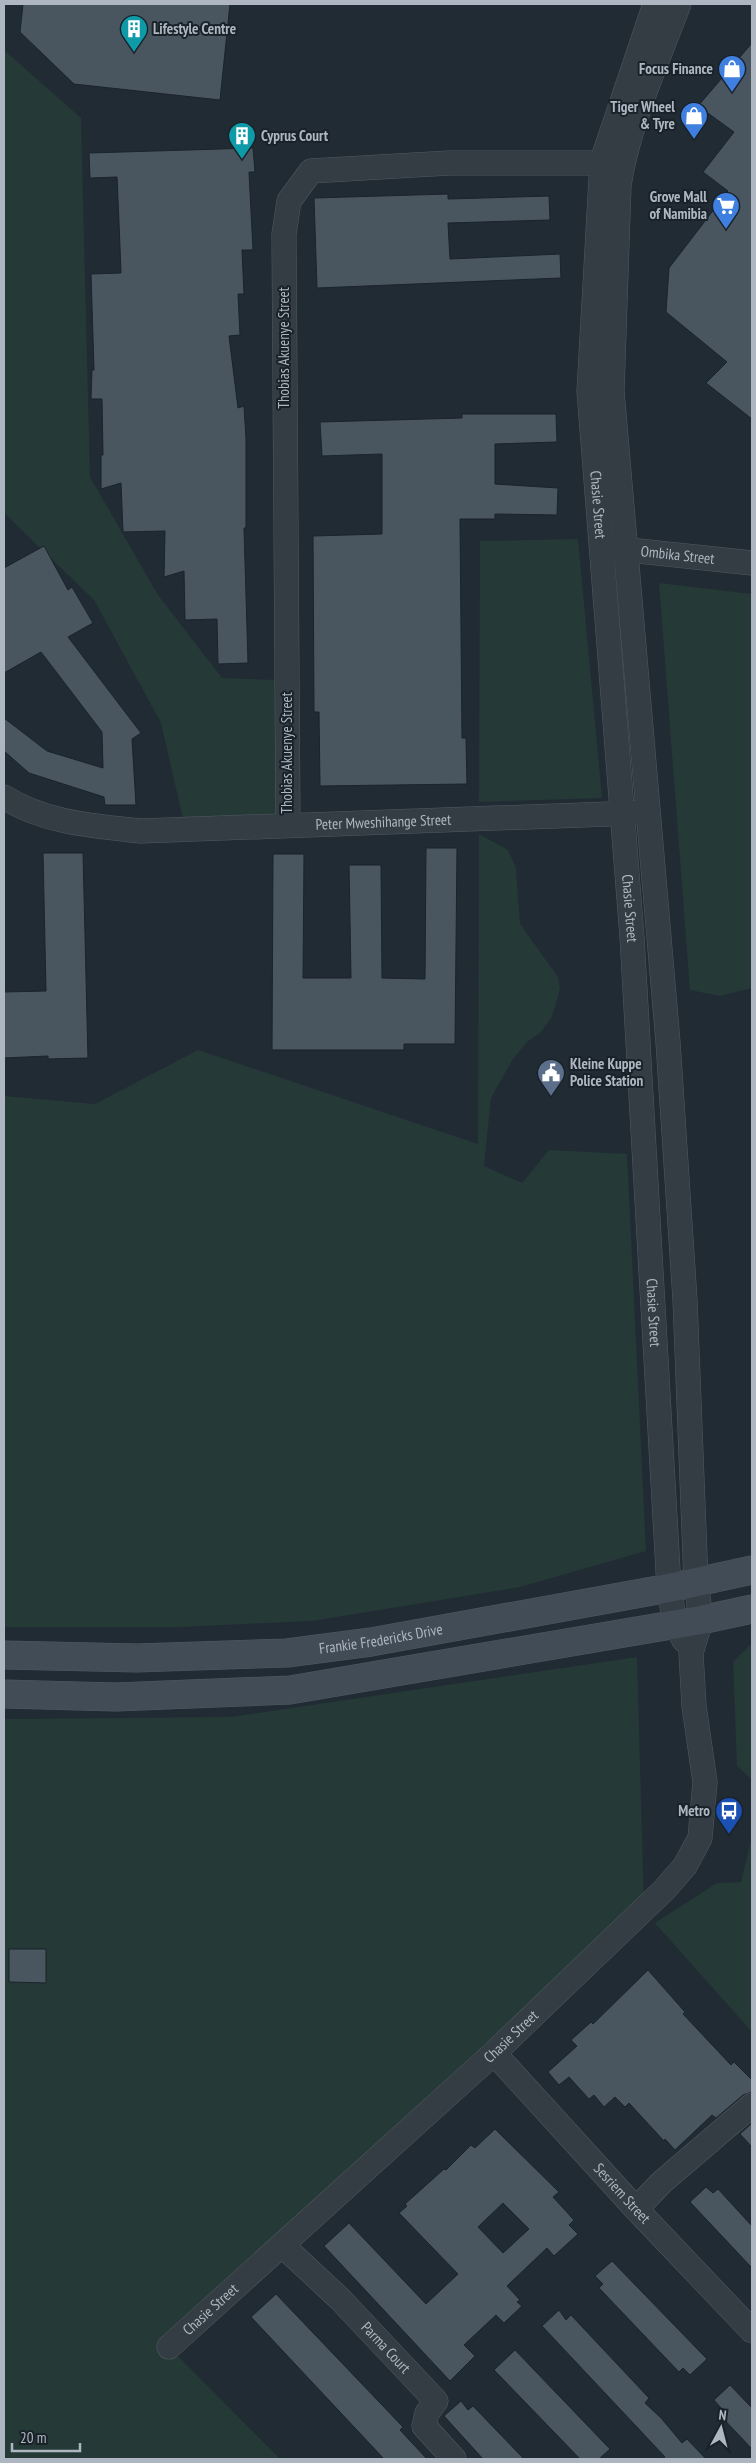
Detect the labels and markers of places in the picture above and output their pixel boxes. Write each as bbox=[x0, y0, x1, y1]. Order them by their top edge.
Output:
building icon: Lifestyle Centre bbox=[119, 14, 149, 53]
place label: Lifestyle Centre bbox=[153, 19, 236, 38]
shop icon: Focus Finance bbox=[717, 54, 747, 93]
place label: Focus Finance bbox=[639, 59, 713, 78]
place label: Tiger Wheel & Tyre bbox=[610, 97, 675, 133]
shop icon: Tiger Wheel & Tyre bbox=[679, 101, 709, 140]
building icon: Cyprus Court bbox=[227, 121, 257, 160]
place label: Cyprus Court bbox=[261, 126, 329, 145]
place label: Grove Mall of Namibia bbox=[650, 187, 707, 223]
supermarket icon: Grove Mall of Namibia bbox=[711, 191, 741, 230]
place label: Kleine Kuppe Police Station bbox=[570, 1054, 644, 1090]
public building icon: Kleine Kuppe Police Station bbox=[536, 1058, 566, 1097]
bus stop icon: Metro bbox=[714, 1796, 744, 1835]
place label: Metro bbox=[678, 1801, 710, 1820]

